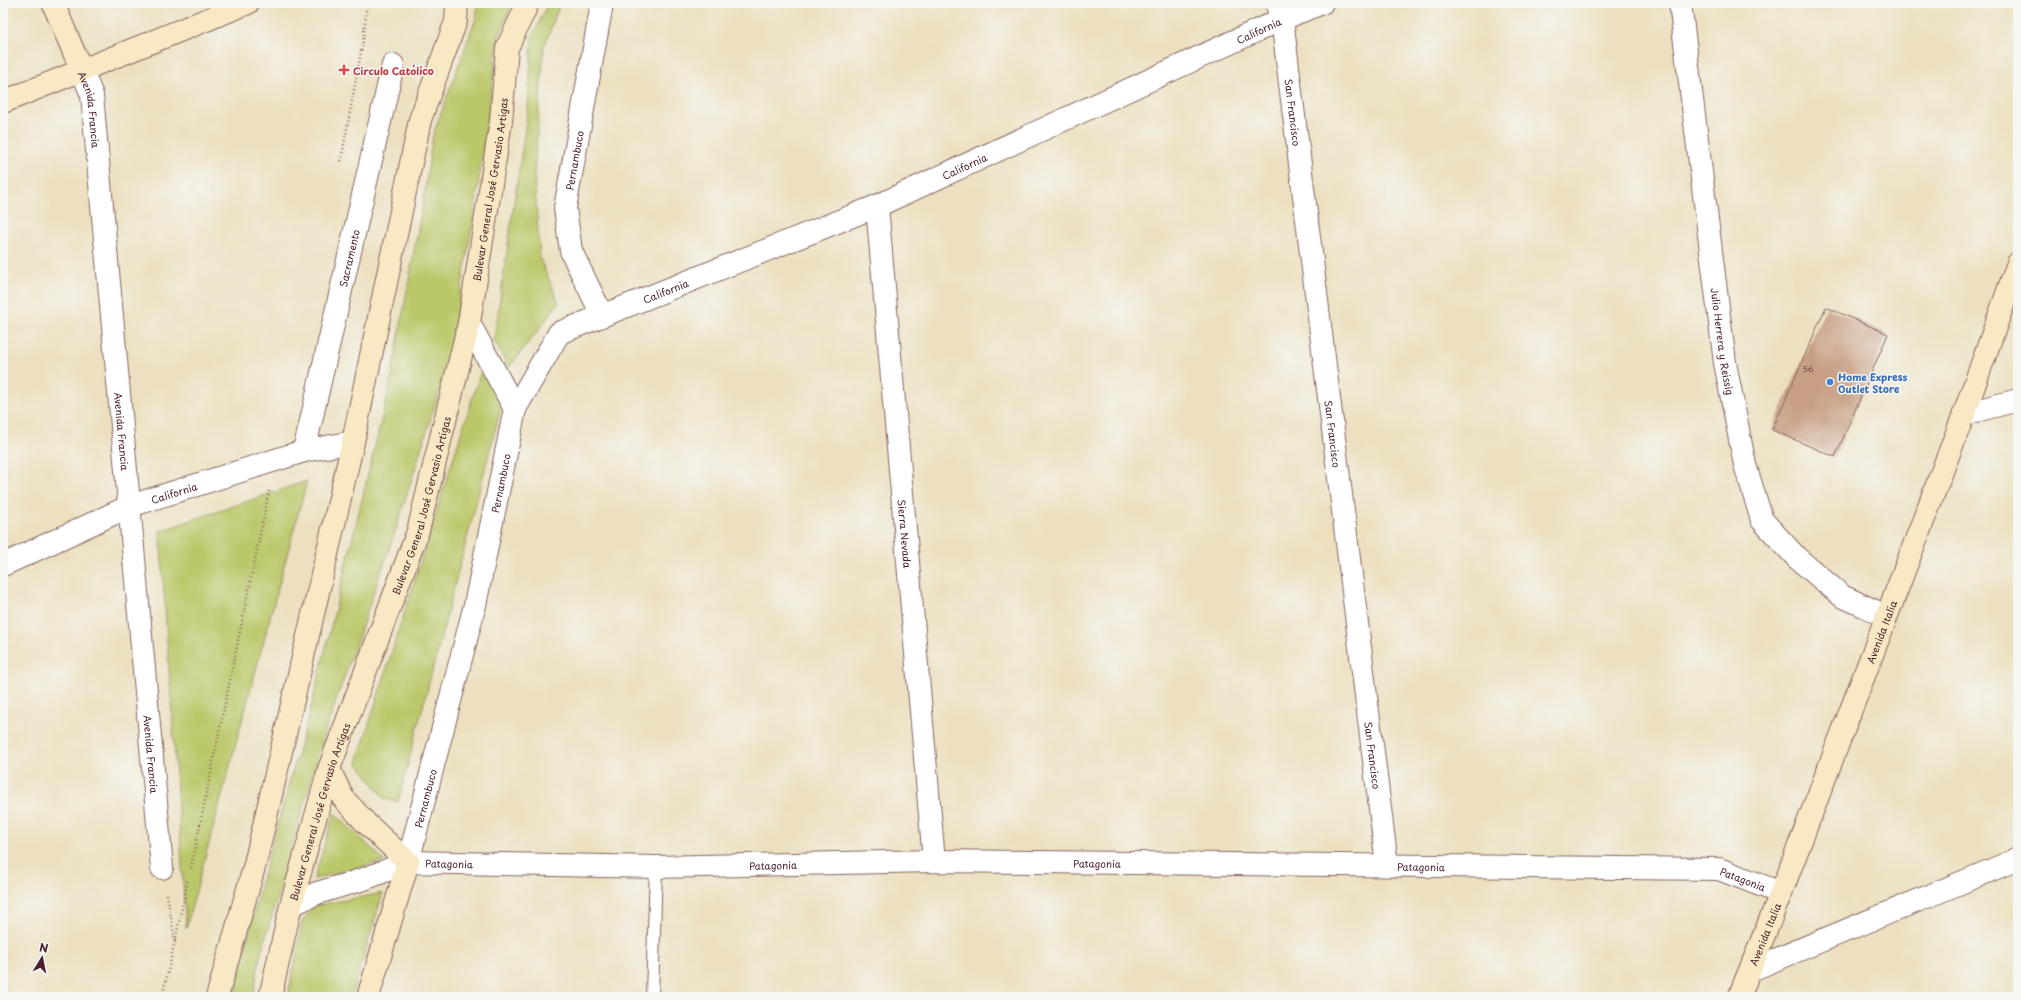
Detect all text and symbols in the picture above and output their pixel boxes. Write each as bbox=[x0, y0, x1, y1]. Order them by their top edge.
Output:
street label: California bbox=[1234, 13, 1284, 47]
place label: Circulo Católico bbox=[353, 63, 434, 78]
marker: Circulo Católico bbox=[338, 64, 350, 76]
street label: Avenida Francia bbox=[75, 69, 104, 149]
street label: San Francisco bbox=[1282, 78, 1305, 147]
street label: Bulevar General José Gervasio Artigas bbox=[468, 97, 510, 282]
street label: Pernambuco bbox=[561, 129, 586, 191]
street label: California bbox=[939, 148, 990, 183]
street label: Sacramento bbox=[335, 227, 362, 288]
street label: California bbox=[640, 274, 691, 306]
street label: Julio Herrera y Reissig bbox=[1708, 287, 1739, 396]
house number: 56 bbox=[1803, 363, 1814, 375]
place label: Home Express Outlet Store bbox=[1838, 369, 1907, 396]
marker: Home Express Outlet Store bbox=[1825, 377, 1835, 387]
street label: Avenida Francia bbox=[111, 392, 134, 472]
street label: San Francisco bbox=[1322, 399, 1345, 469]
street label: Bulevar General José Gervasio Artigas bbox=[387, 414, 454, 597]
street label: Pernambuco bbox=[487, 452, 513, 514]
street label: California bbox=[149, 478, 200, 507]
street label: Sierra Nevada bbox=[895, 499, 916, 569]
street label: Avenida Italia bbox=[1862, 597, 1900, 665]
street label: Avenida Francia bbox=[141, 714, 163, 795]
street label: Bulevar General José Gervasio Artigas bbox=[285, 720, 353, 902]
street label: San Francisco bbox=[1362, 721, 1385, 790]
street label: Pernambuco bbox=[410, 767, 440, 829]
street label: Patagonia bbox=[425, 855, 474, 871]
street label: Patagonia bbox=[1073, 855, 1122, 870]
street label: Patagonia bbox=[749, 856, 798, 872]
street label: Patagonia bbox=[1397, 858, 1446, 874]
street label: Patagonia bbox=[1718, 863, 1769, 894]
street label: Avenida Italia bbox=[1745, 900, 1784, 968]
north arrow bbox=[22, 938, 62, 978]
text: N bbox=[38, 939, 50, 957]

